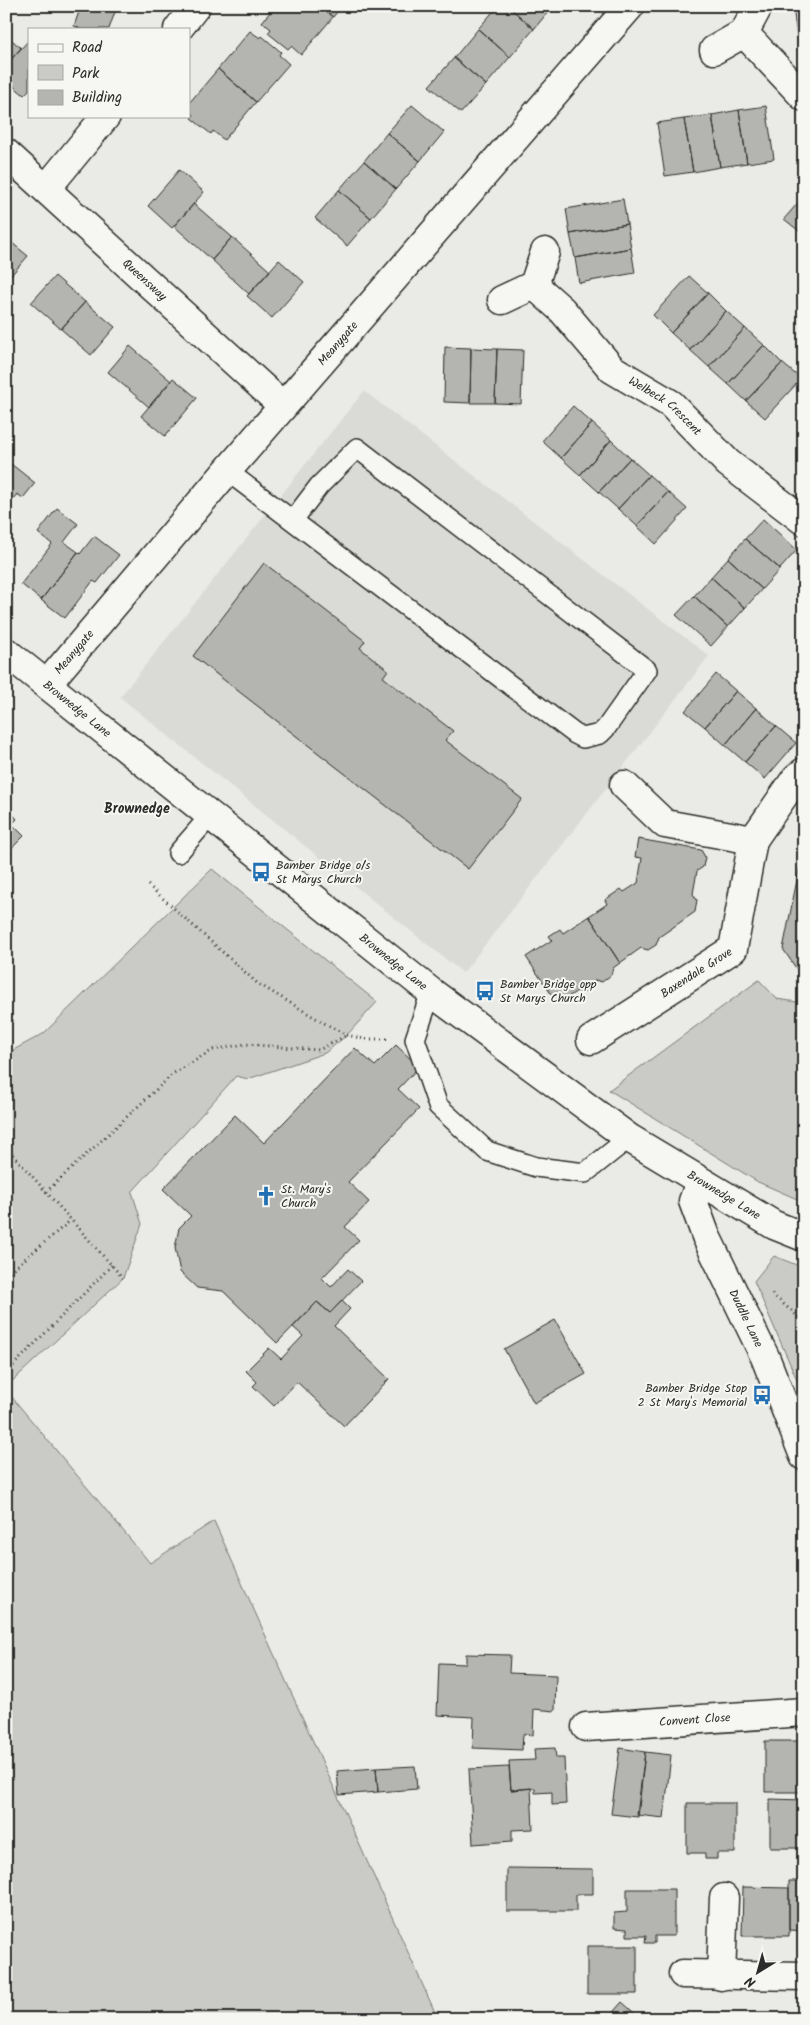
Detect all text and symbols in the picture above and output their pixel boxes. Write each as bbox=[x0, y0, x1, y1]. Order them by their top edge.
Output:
legend bbox=[28, 28, 190, 118]
text: Road bbox=[72, 36, 103, 60]
text: Park bbox=[72, 62, 100, 86]
text: Building bbox=[72, 86, 122, 110]
street label: Queensway bbox=[118, 254, 172, 306]
street label: Meanygate bbox=[313, 316, 363, 370]
street label: Welbeck Crescent bbox=[625, 371, 707, 440]
street label: Meanygate bbox=[49, 625, 99, 679]
street label: Brownedge Lane bbox=[39, 676, 116, 743]
district label: Brownedge bbox=[104, 798, 170, 820]
place label: Bamber Bridge o/s St Marys Church bbox=[276, 856, 370, 889]
bus stop icon: Bamber Bridge o/s St Marys Church bbox=[250, 861, 272, 883]
street label: Brownedge Lane bbox=[355, 929, 432, 996]
street label: Baxendale Grove bbox=[656, 942, 737, 1003]
place label: Bamber Bridge opp St Marys Church bbox=[500, 975, 597, 1008]
bus stop icon: Bamber Bridge opp St Marys Church bbox=[474, 980, 496, 1002]
street label: Brownedge Lane bbox=[684, 1165, 765, 1225]
place label: St. Mary's Church bbox=[281, 1180, 331, 1213]
church icon: St. Mary's Church bbox=[255, 1185, 277, 1207]
street label: Duddle Lane bbox=[724, 1286, 769, 1351]
place label: Bamber Bridge Stop 2 St Mary's Memorial bbox=[638, 1379, 747, 1412]
bus stop icon: Bamber Bridge Stop 2 St Mary's Memorial bbox=[751, 1384, 773, 1406]
street label: Convent Close bbox=[658, 1708, 732, 1731]
north arrow bbox=[732, 1948, 782, 1998]
text: N bbox=[741, 1970, 761, 1993]

